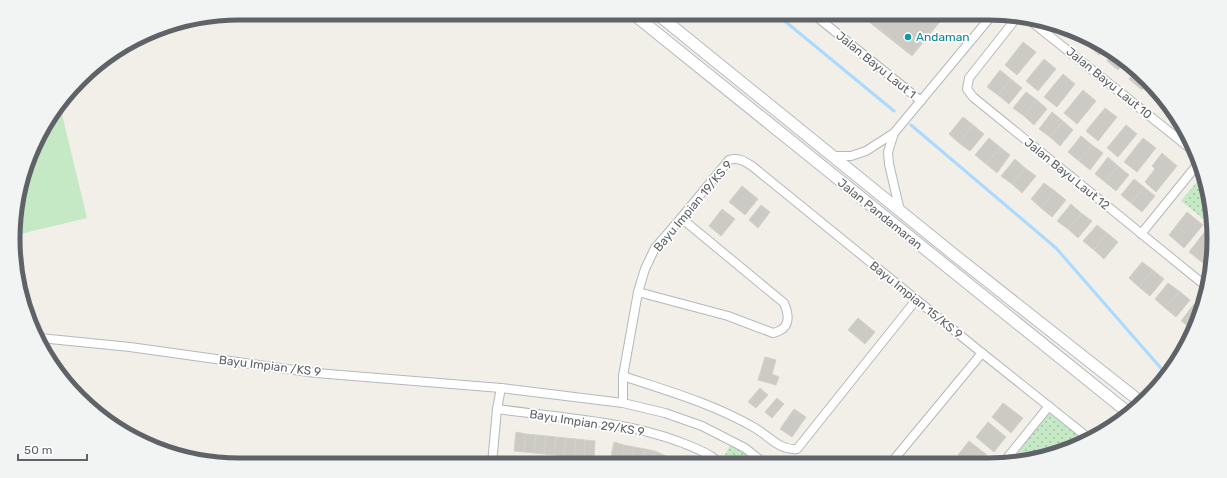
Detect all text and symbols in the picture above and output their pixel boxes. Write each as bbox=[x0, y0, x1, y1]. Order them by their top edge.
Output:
street label: Jalan Bayu Laut 1 bbox=[833, 29, 919, 101]
place label: Andaman bbox=[916, 30, 970, 44]
marker: Andaman bbox=[903, 32, 913, 42]
street label: Jalan Bayu Laut 10 bbox=[1063, 44, 1155, 122]
street label: Jalan Bayu Laut 12 bbox=[1022, 135, 1112, 213]
street label: Bayu Impian 19/KS 9 bbox=[651, 158, 735, 254]
street label: Jalan Pandamaran bbox=[835, 176, 925, 252]
street label: Bayu Impian 15/KS 9 bbox=[867, 258, 965, 342]
street label: Bayu Impian /KS 9 bbox=[218, 353, 322, 379]
street label: Bayu Impian 29/KS 9 bbox=[528, 407, 646, 439]
scale bar bbox=[18, 436, 87, 462]
text: 50 m bbox=[24, 443, 52, 457]

